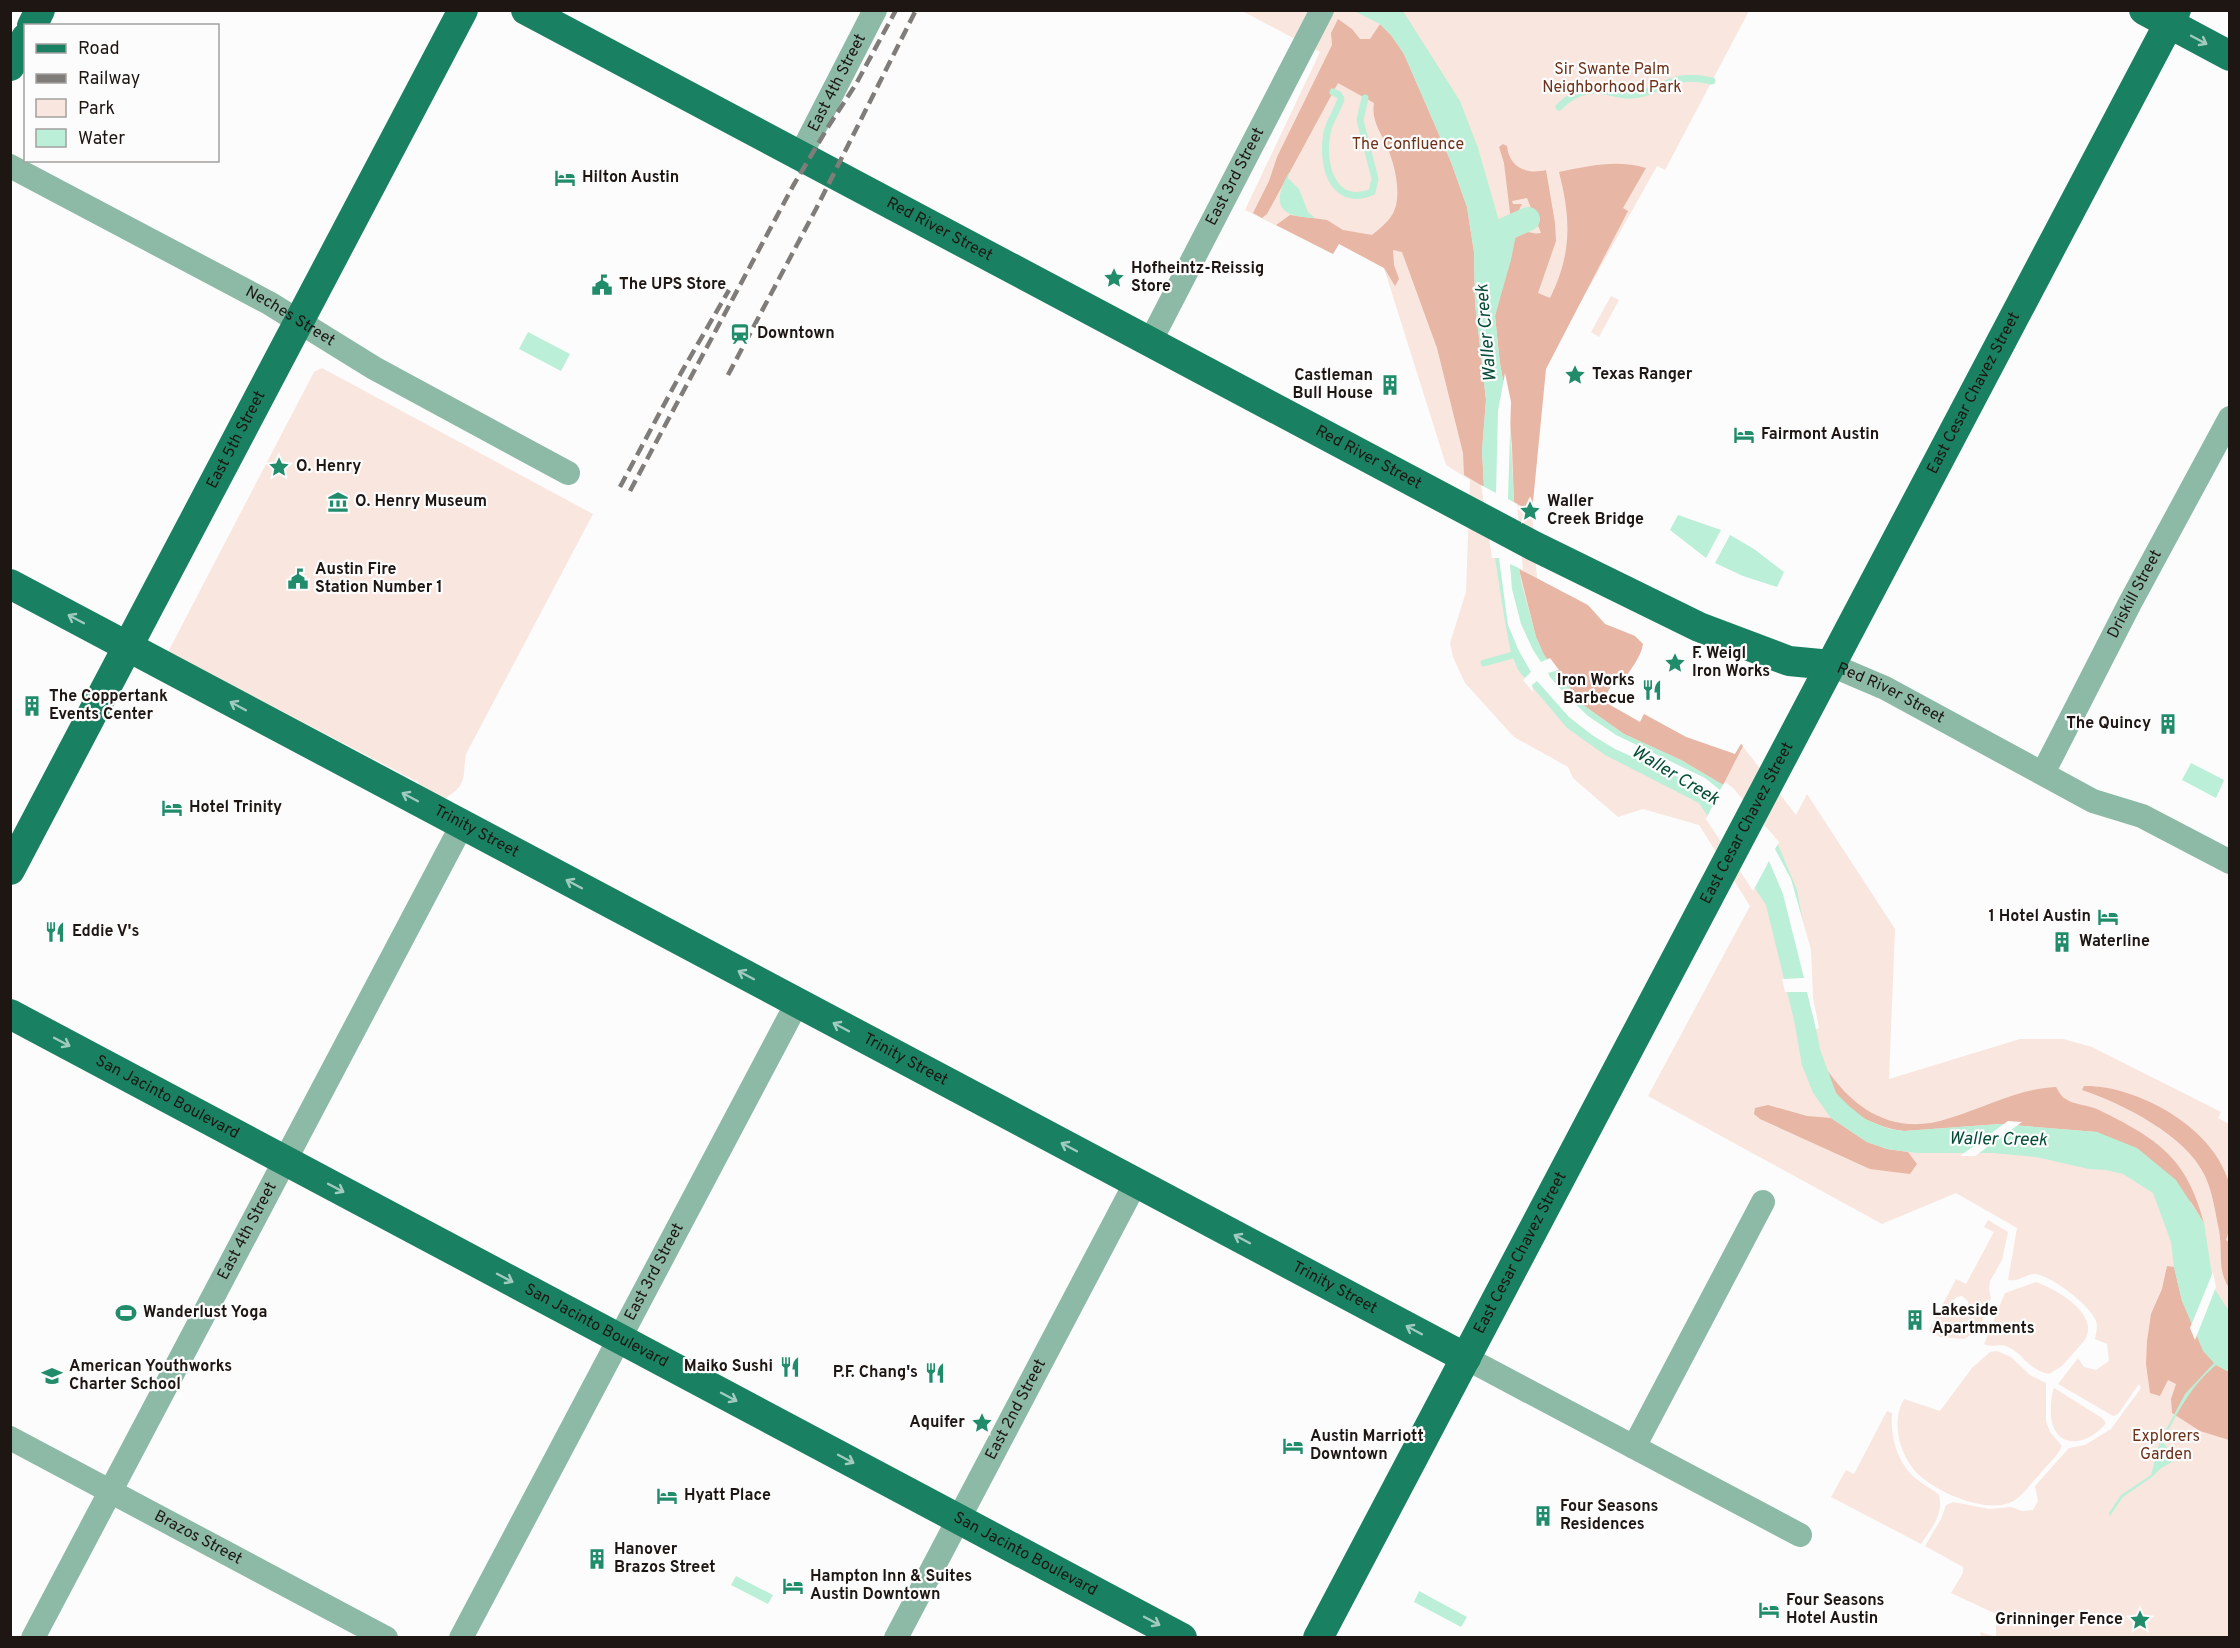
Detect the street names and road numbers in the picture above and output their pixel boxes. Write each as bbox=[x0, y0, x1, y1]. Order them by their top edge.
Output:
street label: East 4th Street bbox=[804, 31, 871, 136]
street label: East 3rd Street bbox=[1202, 125, 1269, 229]
street label: Red River Street bbox=[883, 193, 996, 266]
street label: Neches Street bbox=[242, 282, 339, 351]
street label: East Cesar Chavez Street bbox=[1923, 309, 2025, 478]
street label: East 5th Street bbox=[203, 388, 270, 492]
street label: Red River Street bbox=[1312, 421, 1425, 494]
street label: Driskill Street bbox=[2103, 546, 2167, 642]
street label: Red River Street bbox=[1834, 659, 1948, 728]
street label: East Cesar Chavez Street bbox=[1697, 739, 1798, 908]
street label: Trinity Street bbox=[430, 801, 522, 863]
street label: Trinity Street bbox=[859, 1029, 951, 1091]
street label: San Jacinto Boulevard bbox=[92, 1051, 243, 1144]
street label: East Cesar Chavez Street bbox=[1470, 1169, 1572, 1338]
street label: East 4th Street bbox=[214, 1179, 282, 1283]
street label: East 3rd Street bbox=[621, 1220, 689, 1324]
street label: Trinity Street bbox=[1289, 1257, 1380, 1319]
street label: San Jacinto Boulevard bbox=[521, 1280, 672, 1373]
street label: East 2nd Street bbox=[981, 1356, 1051, 1463]
street label: Brazos Street bbox=[151, 1506, 246, 1570]
street label: San Jacinto Boulevard bbox=[950, 1508, 1101, 1601]

